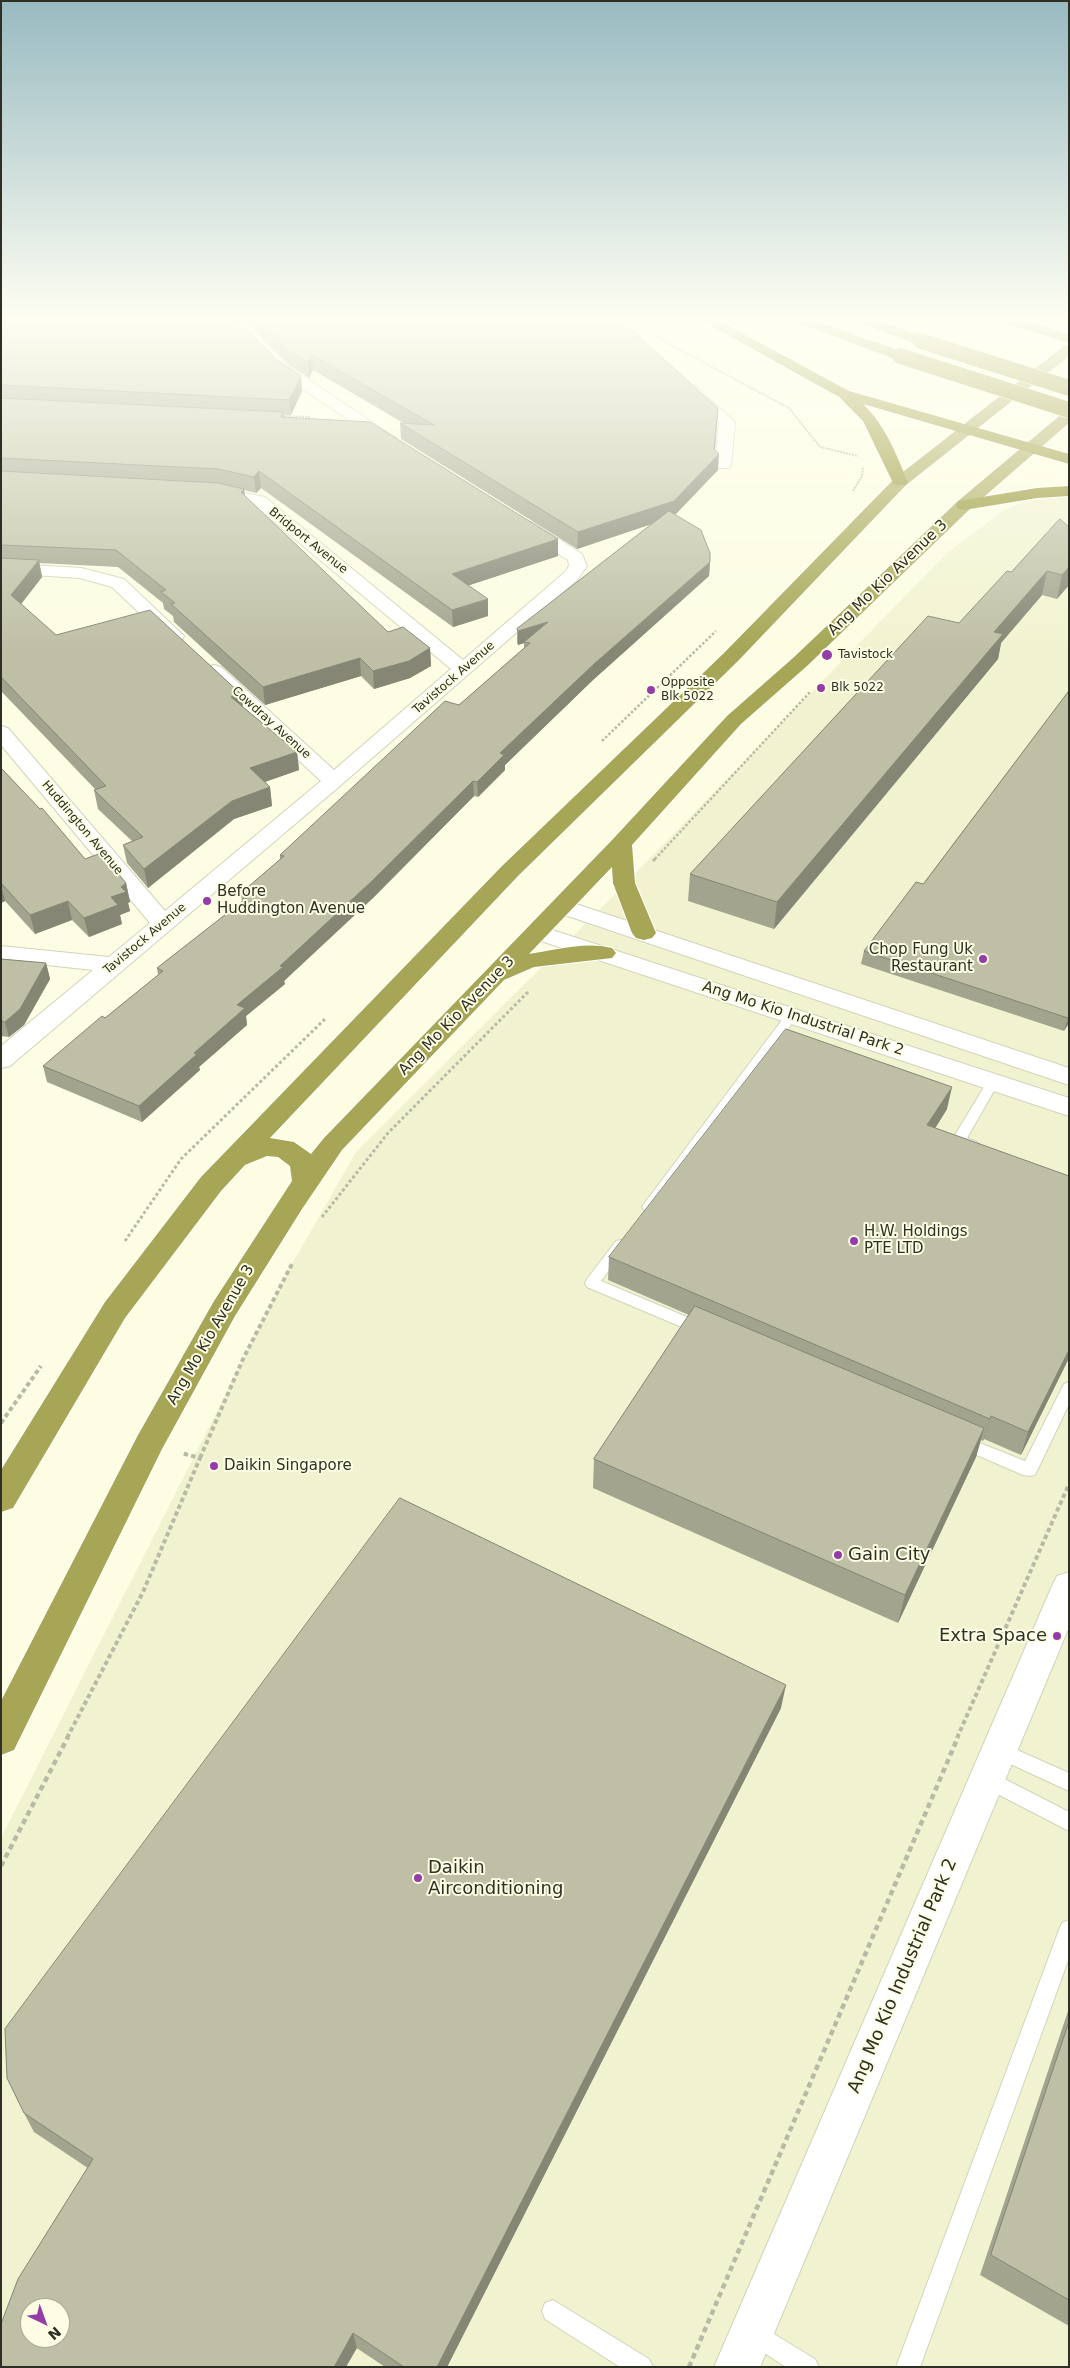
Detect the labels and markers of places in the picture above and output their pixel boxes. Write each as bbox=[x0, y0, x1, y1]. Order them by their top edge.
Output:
marker: Tavistock bbox=[820, 648, 834, 662]
place label: Tavistock bbox=[838, 648, 893, 662]
place label: Opposite Blk 5022 bbox=[661, 676, 715, 704]
place label: Blk 5022 bbox=[831, 681, 884, 695]
marker: Blk 5022 bbox=[815, 682, 827, 694]
marker: Opposite Blk 5022 bbox=[645, 684, 657, 696]
place label: Before Huddington Avenue bbox=[217, 883, 365, 918]
marker: Before Huddington Avenue bbox=[201, 895, 213, 907]
place label: Chop Fung Uk Restaurant bbox=[869, 941, 973, 976]
marker: Chop Fung Uk Restaurant bbox=[977, 953, 989, 965]
place label: H.W. Holdings PTE LTD bbox=[864, 1223, 968, 1258]
marker: H.W. Holdings PTE LTD bbox=[848, 1235, 860, 1247]
place label: Daikin Singapore bbox=[224, 1457, 352, 1475]
marker: Daikin Singapore bbox=[208, 1460, 220, 1472]
place label: Gain City bbox=[848, 1544, 930, 1566]
marker: Gain City bbox=[832, 1549, 844, 1561]
place label: Extra Space bbox=[939, 1625, 1047, 1647]
marker: Extra Space bbox=[1051, 1630, 1063, 1642]
place label: Daikin Airconditioning bbox=[428, 1857, 563, 1900]
marker: Daikin Airconditioning bbox=[412, 1872, 424, 1884]

